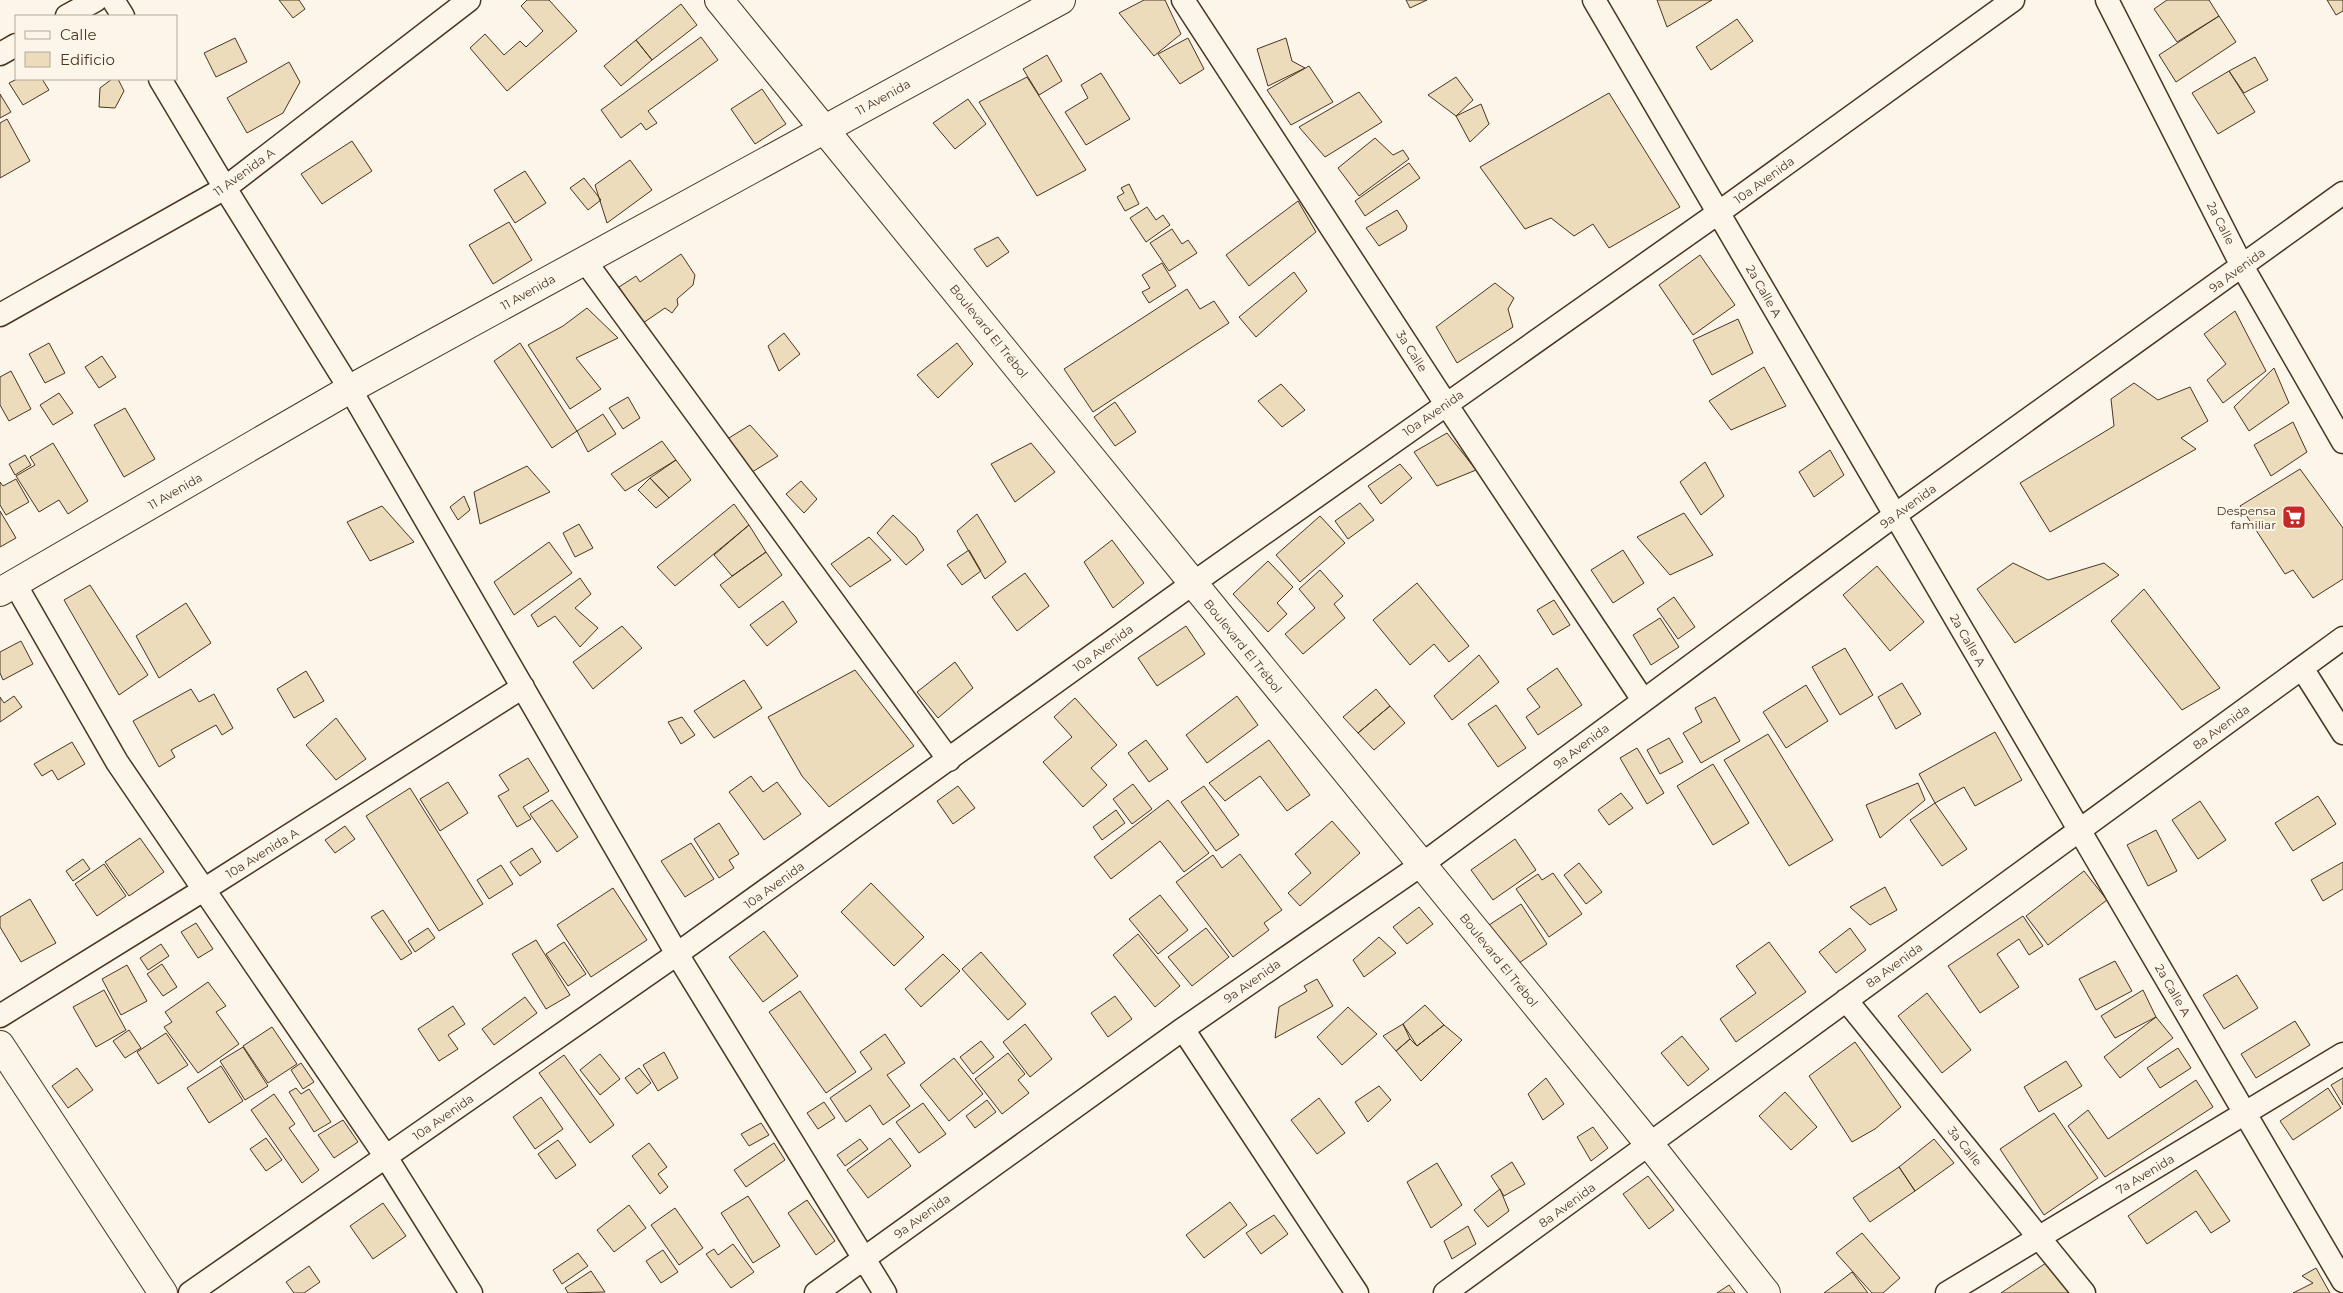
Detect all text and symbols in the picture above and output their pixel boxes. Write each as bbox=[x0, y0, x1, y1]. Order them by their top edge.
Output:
legend bbox=[15, 15, 178, 80]
text: Calle bbox=[60, 25, 97, 44]
text: Edificio bbox=[60, 50, 115, 69]
street label: 11 Avenida bbox=[853, 76, 913, 118]
street label: 11 Avenida A bbox=[210, 145, 278, 199]
street label: 10a Avenida bbox=[1731, 153, 1797, 207]
street label: 2a Calle bbox=[2204, 199, 2238, 247]
street label: 9a Avenida bbox=[2206, 245, 2268, 295]
street label: 2a Calle A bbox=[1743, 262, 1785, 320]
street label: 11 Avenida bbox=[498, 271, 558, 313]
street label: Boulevard El Trébol bbox=[947, 281, 1031, 381]
street label: 3a Calle bbox=[1393, 328, 1431, 374]
street label: 10a Avenida bbox=[1400, 387, 1466, 439]
street label: 11 Avenida bbox=[145, 469, 205, 513]
street label: 9a Avenida bbox=[1877, 481, 1939, 531]
place label: Despensa familiar bbox=[2217, 503, 2276, 532]
supermarket icon: Despensa familiar bbox=[2281, 504, 2307, 530]
street label: Boulevard El Trébol bbox=[1201, 596, 1285, 696]
street label: 2a Calle A bbox=[1947, 611, 1989, 669]
street label: 10a Avenida bbox=[1070, 621, 1136, 675]
street label: 8a Avenida bbox=[2190, 701, 2252, 753]
street label: 9a Avenida bbox=[1550, 720, 1612, 772]
street label: 10a Avenida A bbox=[223, 825, 301, 881]
street label: 10a Avenida bbox=[741, 858, 807, 912]
street label: Boulevard El Trébol bbox=[1457, 910, 1541, 1010]
street label: 8a Avenida bbox=[1863, 939, 1925, 991]
street label: 9a Avenida bbox=[1221, 956, 1283, 1006]
street label: 2a Calle A bbox=[2152, 961, 2194, 1019]
street label: 10a Avenida bbox=[410, 1091, 476, 1143]
street label: 3a Calle bbox=[1945, 1123, 1985, 1169]
street label: 7a Avenida bbox=[2113, 1151, 2177, 1197]
street label: 8a Avenida bbox=[1536, 1179, 1598, 1231]
street label: 9a Avenida bbox=[891, 1191, 953, 1241]

